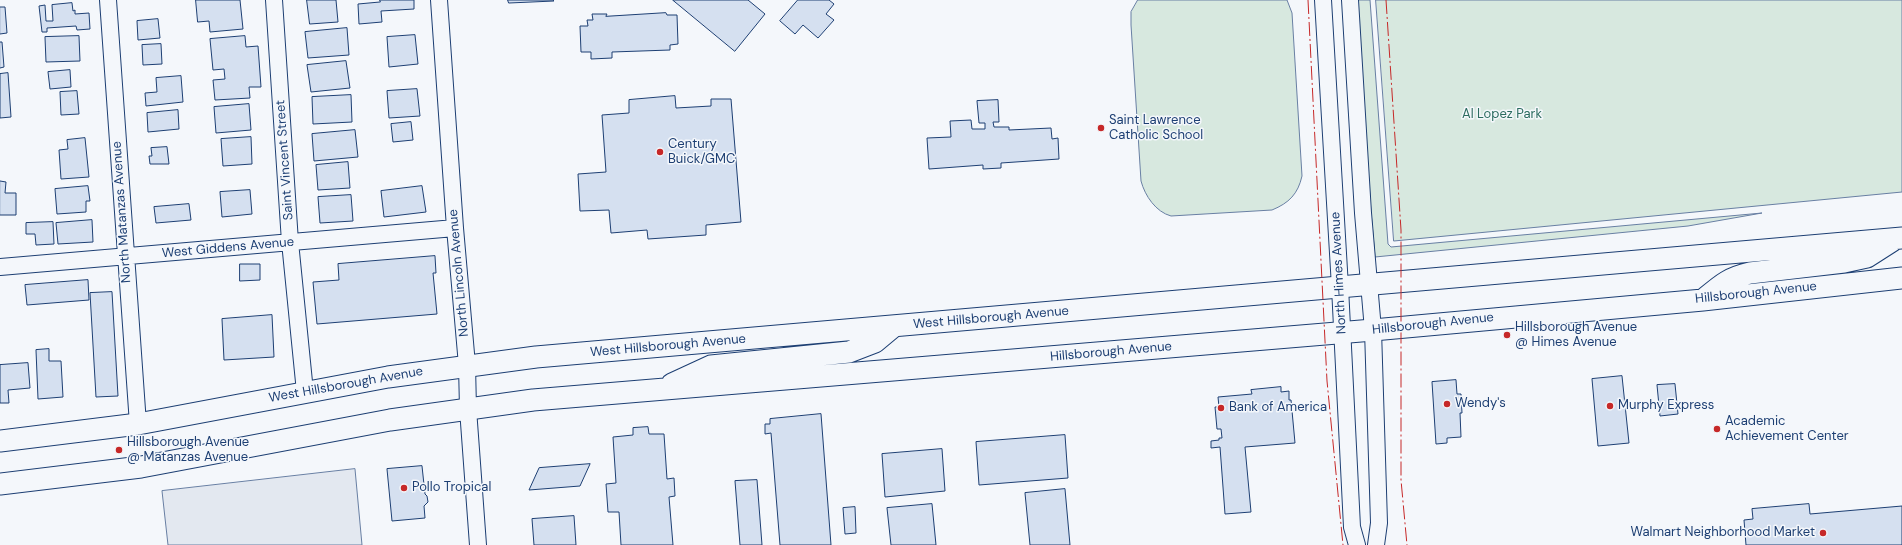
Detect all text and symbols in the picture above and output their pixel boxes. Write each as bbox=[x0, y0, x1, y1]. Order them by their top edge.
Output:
street label: Saint Vincent Street bbox=[273, 99, 297, 221]
park label: Al Lopez Park bbox=[1462, 107, 1542, 123]
place label: Saint Lawrence Catholic School bbox=[1109, 113, 1203, 144]
marker: Saint Lawrence Catholic School bbox=[1096, 123, 1106, 133]
place label: Century Buick/GMC bbox=[668, 137, 735, 168]
street label: North Matanzas Avenue bbox=[109, 141, 135, 283]
marker: Century Buick/GMC bbox=[655, 147, 665, 157]
street label: North Lincoln Avenue bbox=[446, 209, 472, 337]
street label: North Himes Avenue bbox=[1328, 211, 1350, 335]
street label: West Giddens Avenue bbox=[161, 234, 295, 262]
street label: Hillsborough Avenue bbox=[1694, 279, 1818, 307]
street label: West Hillsborough Avenue bbox=[912, 303, 1070, 333]
street label: Hillsborough Avenue bbox=[1371, 310, 1495, 338]
place label: Hillsborough Avenue @ Himes Avenue bbox=[1515, 320, 1637, 351]
marker: Hillsborough Avenue @ Himes Avenue bbox=[1502, 330, 1512, 340]
street label: West Hillsborough Avenue bbox=[589, 331, 747, 361]
street label: Hillsborough Avenue bbox=[1049, 339, 1173, 365]
street label: West Hillsborough Avenue bbox=[268, 364, 424, 406]
place label: Wendy's bbox=[1455, 396, 1506, 412]
place label: Murphy Express bbox=[1618, 398, 1714, 414]
marker: Wendy's bbox=[1442, 399, 1452, 409]
place label: Bank of America bbox=[1229, 400, 1327, 416]
marker: Murphy Express bbox=[1605, 401, 1615, 411]
marker: Bank of America bbox=[1216, 403, 1226, 413]
place label: Academic Achievement Center bbox=[1725, 414, 1849, 445]
marker: Academic Achievement Center bbox=[1712, 424, 1722, 434]
place label: Hillsborough Avenue @ Matanzas Avenue bbox=[127, 435, 249, 466]
marker: Hillsborough Avenue @ Matanzas Avenue bbox=[114, 445, 124, 455]
place label: Pollo Tropical bbox=[412, 480, 491, 496]
marker: Pollo Tropical bbox=[399, 483, 409, 493]
place label: Walmart Neighborhood Market bbox=[1631, 525, 1815, 541]
marker: Walmart Neighborhood Market bbox=[1818, 528, 1828, 538]

